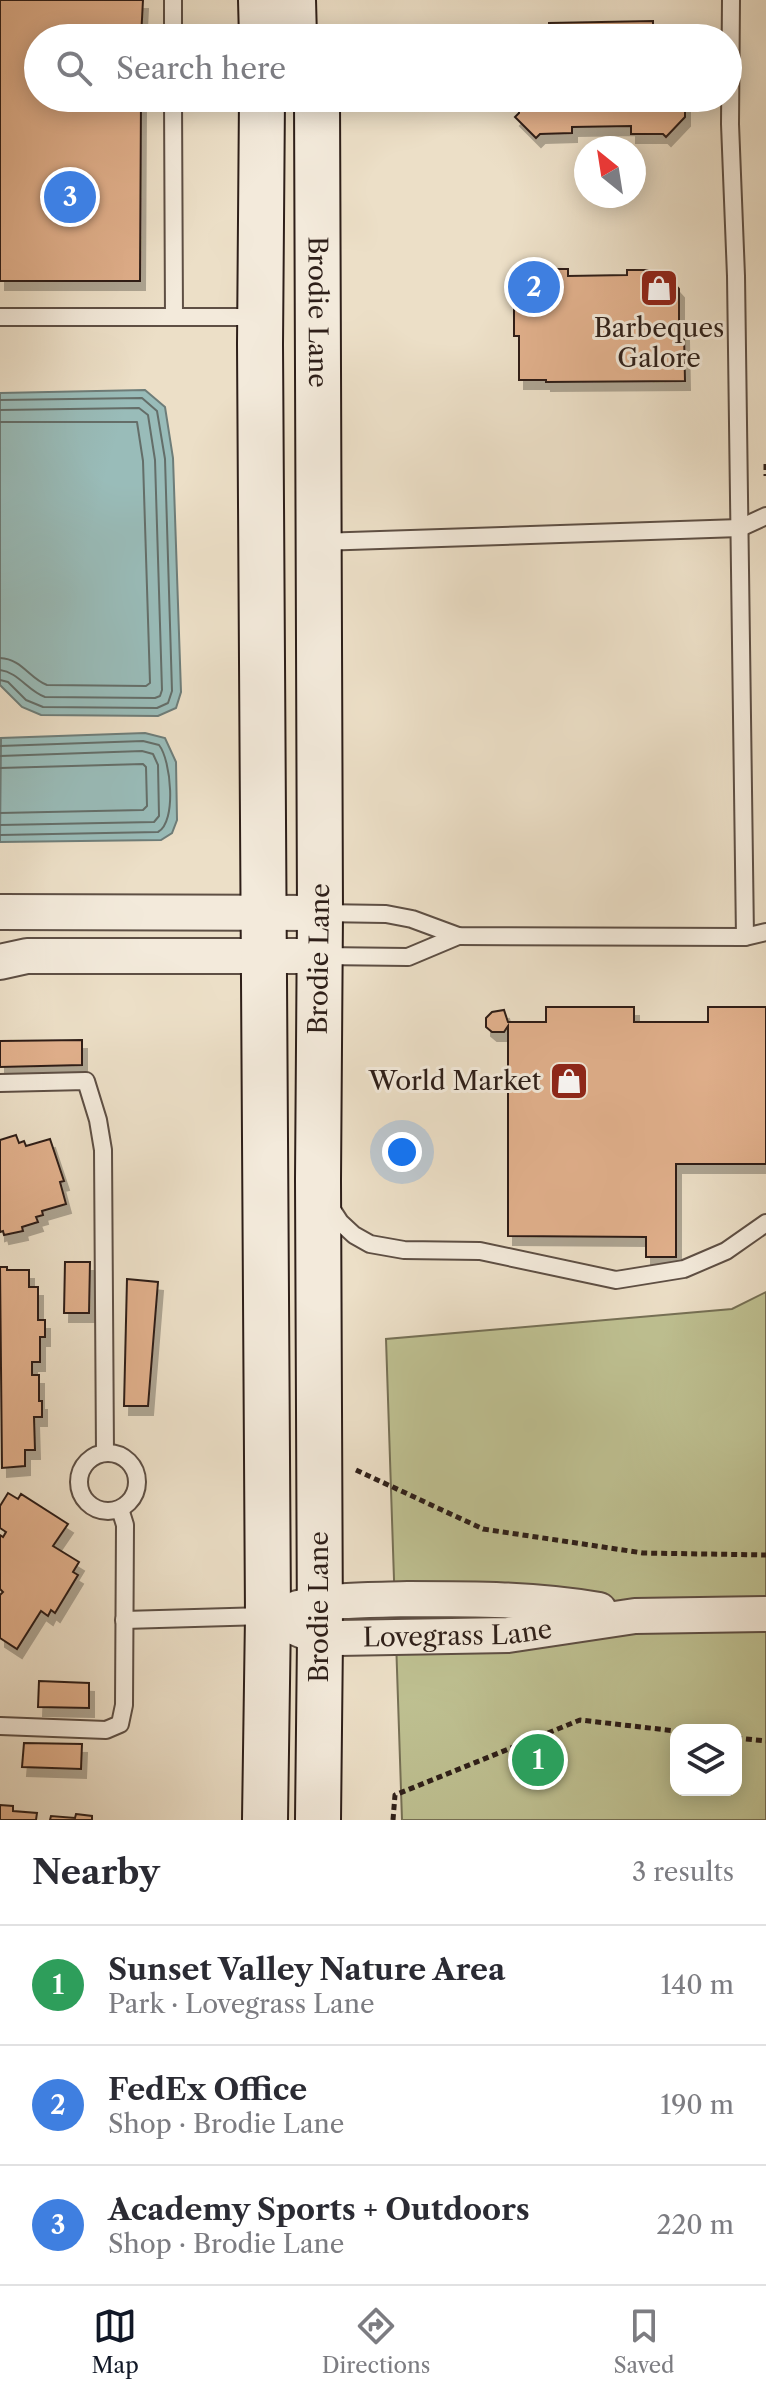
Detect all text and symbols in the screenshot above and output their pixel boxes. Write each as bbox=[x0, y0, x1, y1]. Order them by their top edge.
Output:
search box bbox=[24, 24, 742, 112]
icon: search bbox=[52, 46, 96, 90]
text: Search here bbox=[116, 50, 286, 87]
north arrow bbox=[574, 136, 646, 208]
pin: 3 bbox=[44, 167, 96, 227]
street label: Brodie Lane bbox=[302, 236, 334, 388]
pin: 2 bbox=[508, 257, 560, 317]
shop icon: Barbeques Galore bbox=[638, 267, 680, 309]
place label: Barbeques Galore bbox=[594, 312, 724, 374]
street label: Brodie Lane bbox=[302, 883, 336, 1035]
shop icon: World Market bbox=[548, 1060, 590, 1102]
place label: World Market bbox=[368, 1065, 542, 1097]
your location bbox=[382, 1132, 422, 1172]
street label: Brodie Lane bbox=[303, 1531, 335, 1683]
street label: Lovegrass Lane bbox=[362, 1613, 554, 1654]
map controls bbox=[670, 1724, 742, 1796]
button: layers bbox=[670, 1724, 742, 1796]
pin: 1 bbox=[512, 1730, 564, 1790]
text: Nearby bbox=[32, 1851, 160, 1893]
text: 3 results bbox=[632, 1856, 734, 1888]
text: Sunset Valley Nature Area bbox=[108, 1951, 505, 1988]
text: 1 bbox=[52, 1969, 64, 2001]
text: 140 m bbox=[660, 1969, 734, 2001]
text: Park · Lovegrass Lane bbox=[108, 1988, 375, 2020]
text: FedEx Office bbox=[108, 2071, 307, 2108]
text: 2 bbox=[50, 2089, 66, 2121]
text: 190 m bbox=[660, 2089, 734, 2121]
text: Shop · Brodie Lane bbox=[108, 2108, 344, 2140]
text: Academy Sports + Outdoors bbox=[108, 2191, 530, 2228]
text: 3 bbox=[51, 2209, 65, 2241]
text: 220 m bbox=[656, 2209, 734, 2241]
text: Shop · Brodie Lane bbox=[108, 2228, 344, 2260]
tab: Map bbox=[91, 2304, 139, 2379]
tab: Directions bbox=[322, 2304, 430, 2379]
tab: Saved bbox=[613, 2304, 674, 2379]

